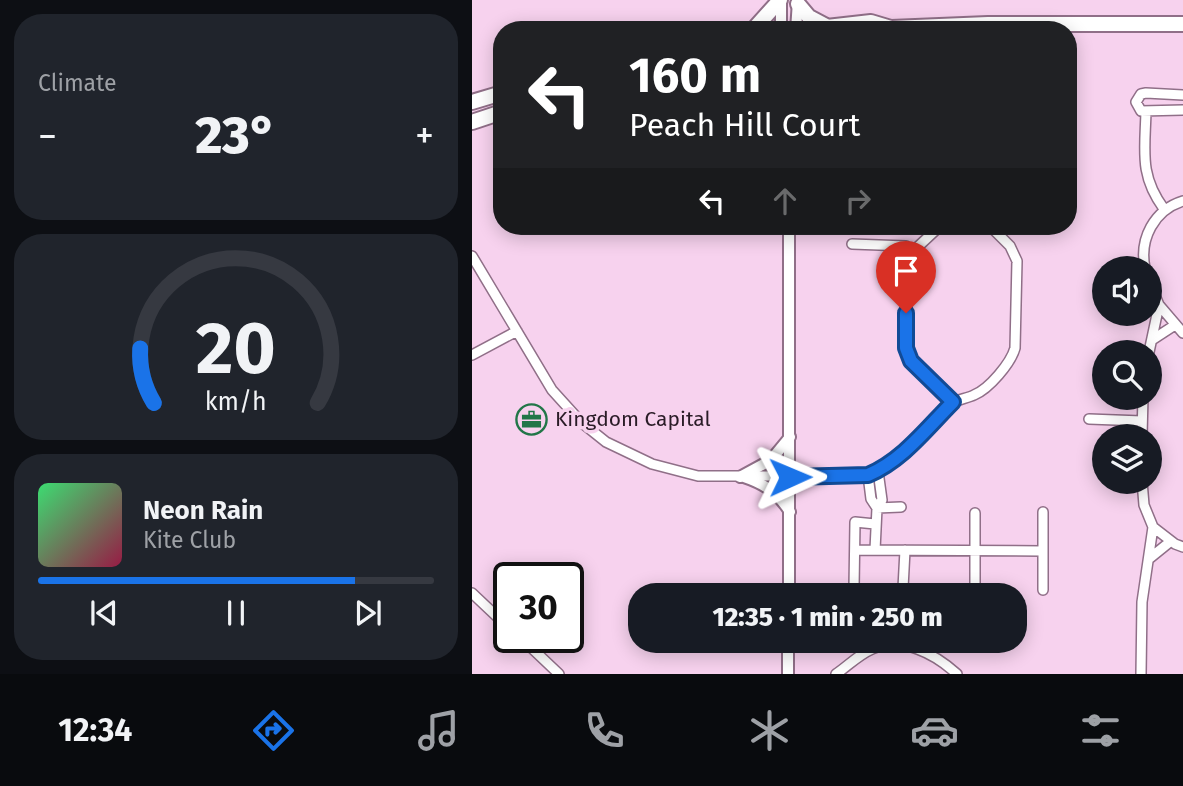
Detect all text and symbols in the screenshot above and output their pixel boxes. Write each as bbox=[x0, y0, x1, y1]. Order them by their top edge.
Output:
text: 160 m bbox=[629, 46, 761, 105]
icon: left bbox=[514, 49, 605, 140]
text: Climate bbox=[38, 69, 117, 97]
text: 23° bbox=[195, 104, 277, 167]
text: Peach Hill Court bbox=[629, 106, 860, 144]
text: − bbox=[38, 113, 57, 159]
text: + bbox=[415, 113, 434, 159]
icon: left bbox=[693, 182, 731, 220]
icon: ahead bbox=[766, 182, 804, 220]
icon: right bbox=[839, 182, 877, 220]
pin bbox=[876, 241, 936, 313]
icon: arrive bbox=[887, 252, 925, 290]
map controls bbox=[1092, 256, 1162, 494]
button: sound bbox=[1092, 256, 1162, 326]
text: 20 bbox=[196, 305, 276, 392]
button: search bbox=[1092, 340, 1162, 410]
text: km/h bbox=[205, 387, 267, 417]
office icon: Kingdom Capital bbox=[515, 402, 549, 436]
place label: Kingdom Capital bbox=[555, 406, 711, 432]
button: layers bbox=[1092, 424, 1162, 494]
position arrow bbox=[753, 440, 827, 514]
text: Neon Rain bbox=[143, 495, 263, 526]
text: Kite Club bbox=[143, 526, 236, 554]
speed limit sign: 30 bbox=[493, 562, 584, 653]
icon: previous bbox=[85, 594, 123, 632]
icon: pause bbox=[217, 594, 255, 632]
icon: next bbox=[349, 594, 387, 632]
text: 12:35 · 1 min · 250 m bbox=[712, 602, 943, 633]
icon: directions bbox=[249, 706, 298, 755]
icon: music bbox=[414, 706, 463, 755]
icon: phone bbox=[580, 706, 629, 755]
icon: climate bbox=[745, 706, 794, 755]
icon: car bbox=[910, 706, 959, 755]
icon: filters bbox=[1076, 706, 1125, 755]
text: 12:34 bbox=[58, 711, 132, 749]

